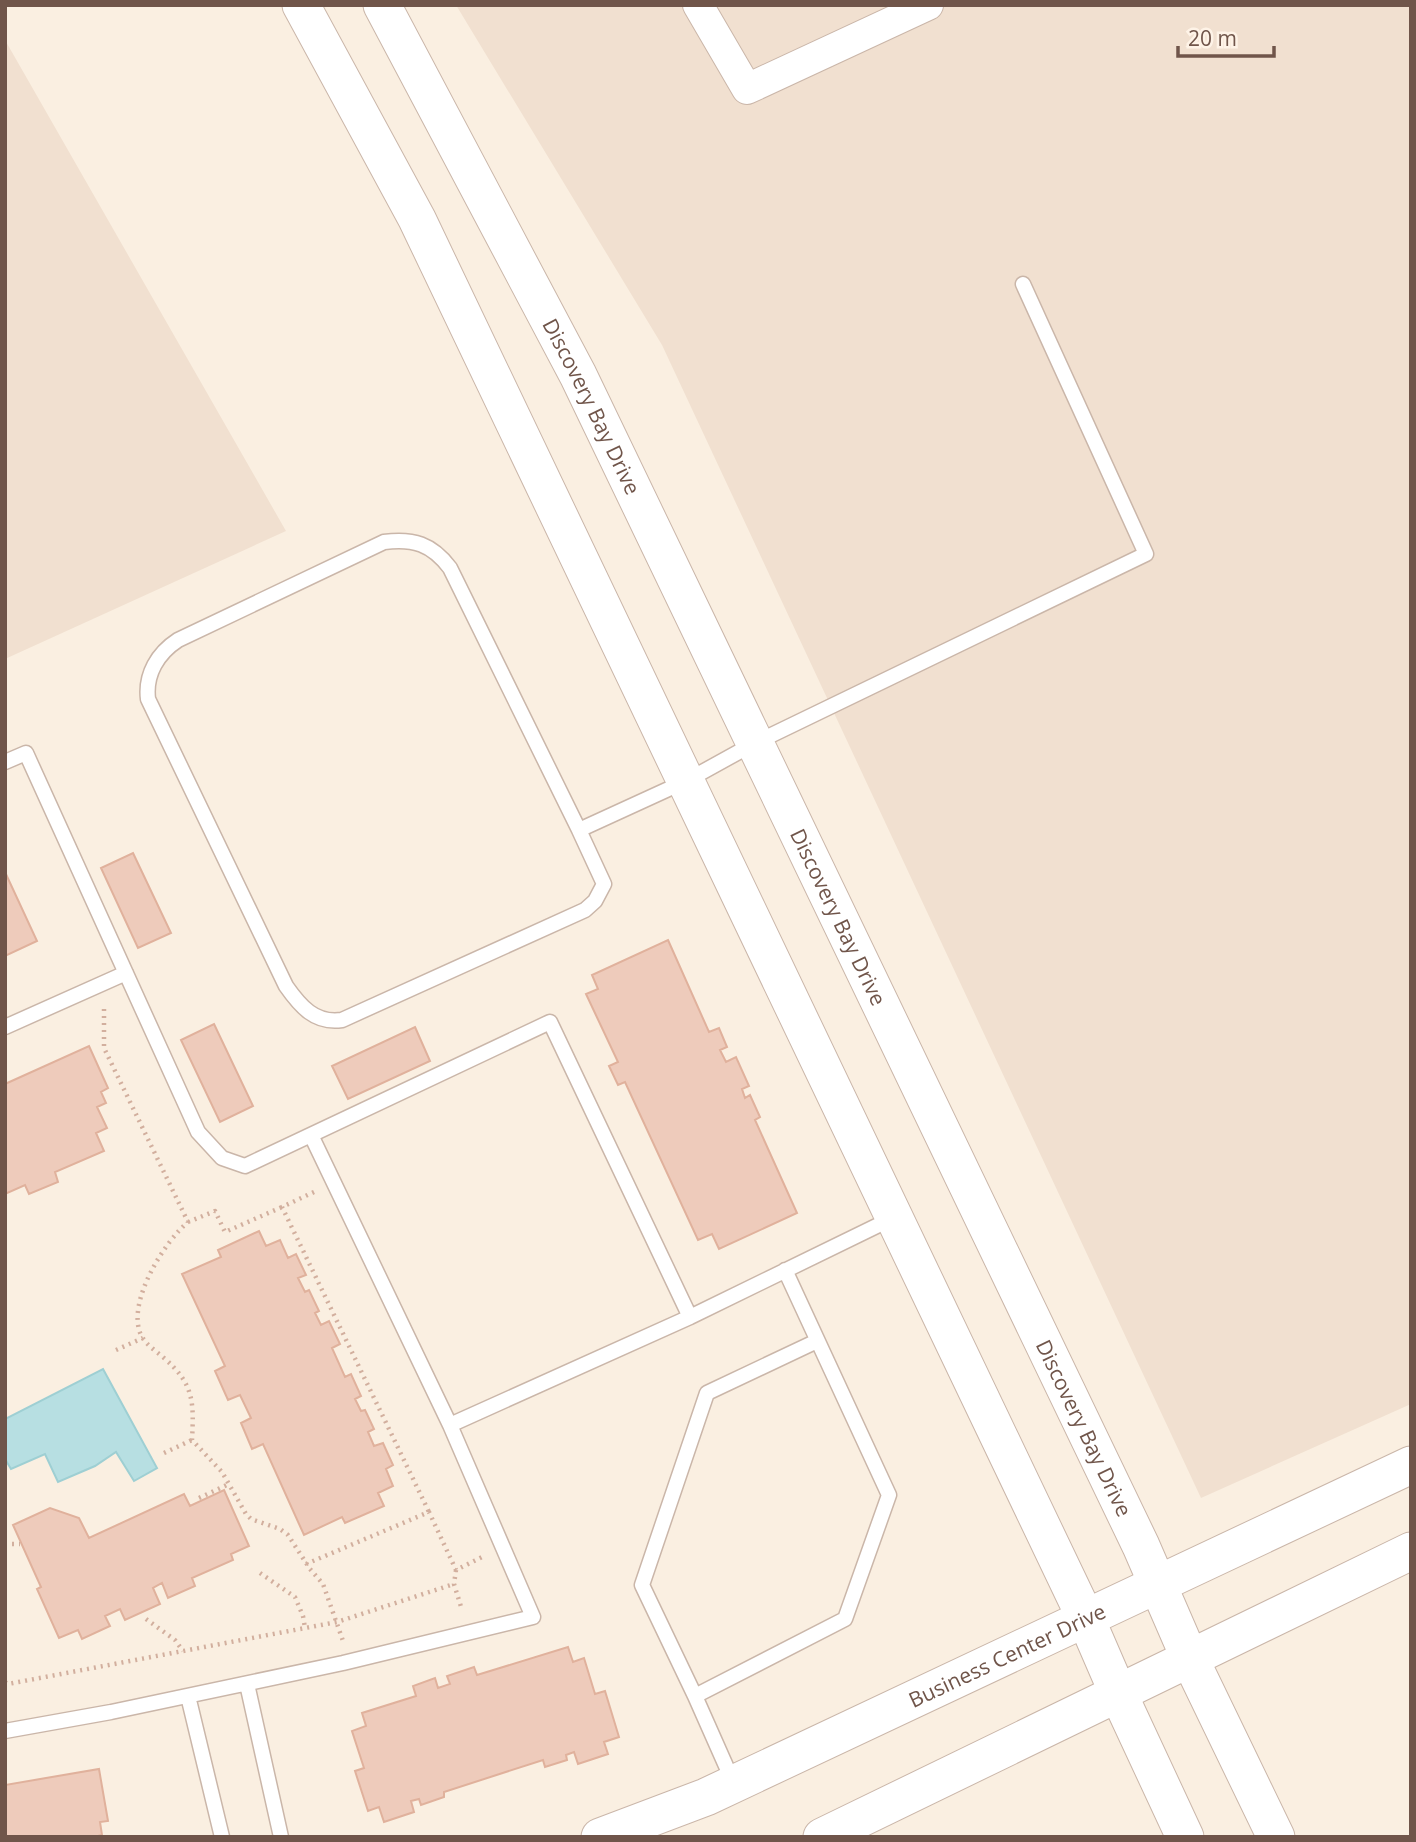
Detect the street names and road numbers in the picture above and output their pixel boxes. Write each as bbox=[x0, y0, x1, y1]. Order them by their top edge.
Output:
street label: Discovery Bay Drive bbox=[537, 314, 647, 499]
street label: Discovery Bay Drive bbox=[784, 824, 893, 1010]
street label: Discovery Bay Drive bbox=[1030, 1335, 1139, 1521]
street label: Business Center Drive bbox=[904, 1597, 1110, 1714]

